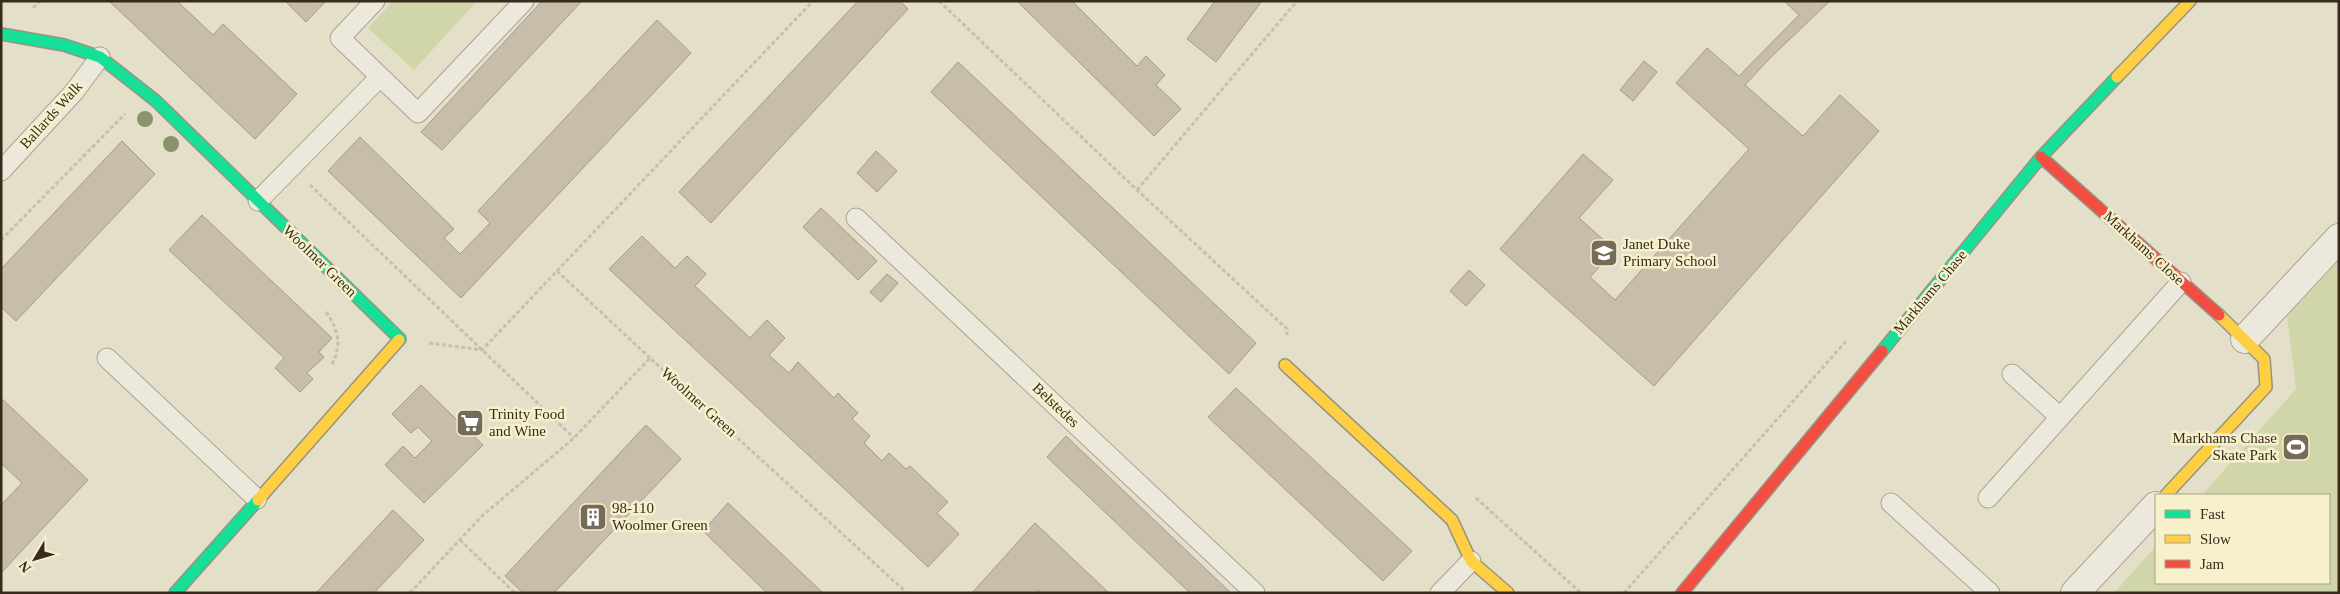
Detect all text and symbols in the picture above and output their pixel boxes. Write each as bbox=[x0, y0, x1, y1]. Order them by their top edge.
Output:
street label: Ballards Walk bbox=[17, 78, 86, 152]
street label: Markhams Close bbox=[2101, 208, 2188, 288]
street label: Woolmer Green bbox=[280, 222, 360, 300]
place label: Janet Duke Primary School bbox=[1623, 236, 1717, 269]
school or university icon: Janet Duke Primary School bbox=[1589, 238, 1619, 268]
street label: Markhams Chase bbox=[1890, 247, 1970, 337]
street label: Woolmer Green bbox=[658, 364, 740, 440]
street label: Belstedes bbox=[1030, 380, 1083, 431]
place label: Trinity Food and Wine bbox=[489, 406, 565, 439]
supermarket icon: Trinity Food and Wine bbox=[455, 408, 485, 438]
place label: Markhams Chase Skate Park bbox=[2172, 430, 2277, 463]
sports icon: Markhams Chase Skate Park bbox=[2281, 432, 2311, 462]
legend bbox=[2155, 494, 2330, 584]
place label: 98-110 Woolmer Green bbox=[612, 500, 708, 533]
building icon: 98-110 Woolmer Green bbox=[578, 502, 608, 532]
text: Fast bbox=[2200, 506, 2226, 522]
text: Slow bbox=[2200, 531, 2231, 547]
north arrow bbox=[10, 534, 60, 584]
text: Jam bbox=[2200, 556, 2224, 572]
text: N bbox=[16, 558, 34, 575]

